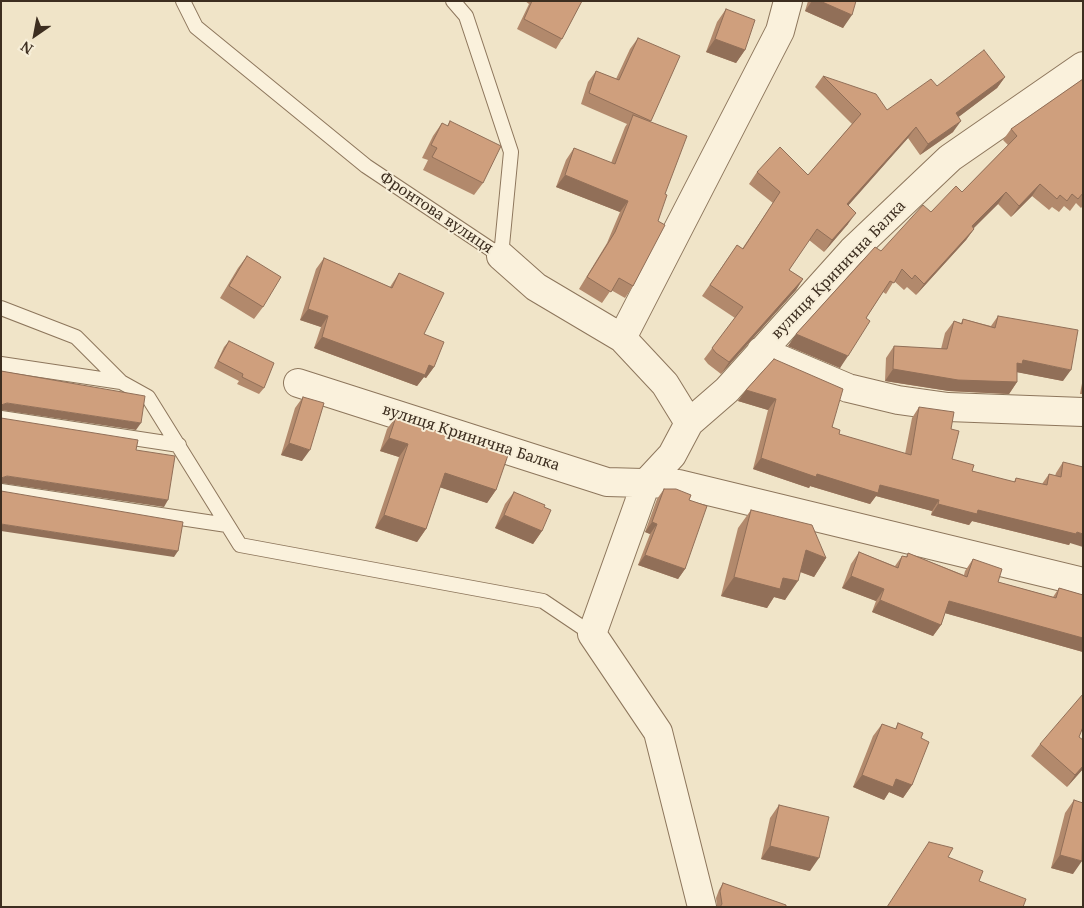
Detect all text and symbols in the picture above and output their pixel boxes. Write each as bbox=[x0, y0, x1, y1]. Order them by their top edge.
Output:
north arrow bbox=[10, 10, 60, 60]
text: N bbox=[17, 37, 36, 59]
street label: Фронтова вулиця bbox=[376, 168, 496, 258]
street label: вулиця Кринична Балка bbox=[768, 197, 910, 343]
street label: вулиця Кринична Балка bbox=[380, 401, 562, 475]

